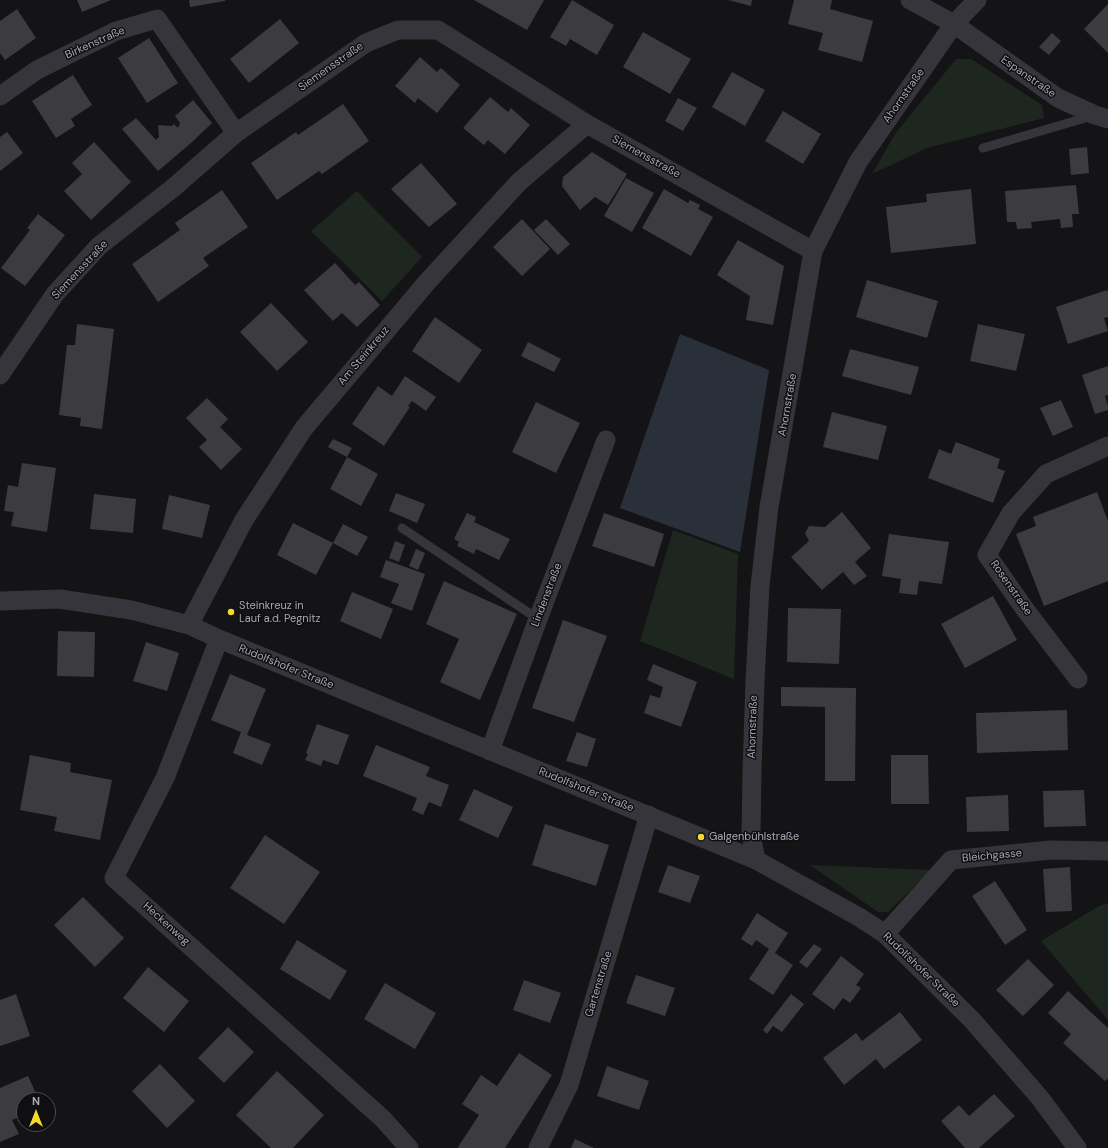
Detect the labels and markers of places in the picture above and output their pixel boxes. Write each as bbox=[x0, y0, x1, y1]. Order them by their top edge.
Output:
place label: Steinkreuz in Lauf a.d. Pegnitz bbox=[239, 599, 321, 625]
marker: Steinkreuz in Lauf a.d. Pegnitz bbox=[226, 607, 236, 617]
place label: Galgenbühlstraße bbox=[709, 830, 799, 844]
marker: Galgenbühlstraße bbox=[696, 832, 706, 842]

